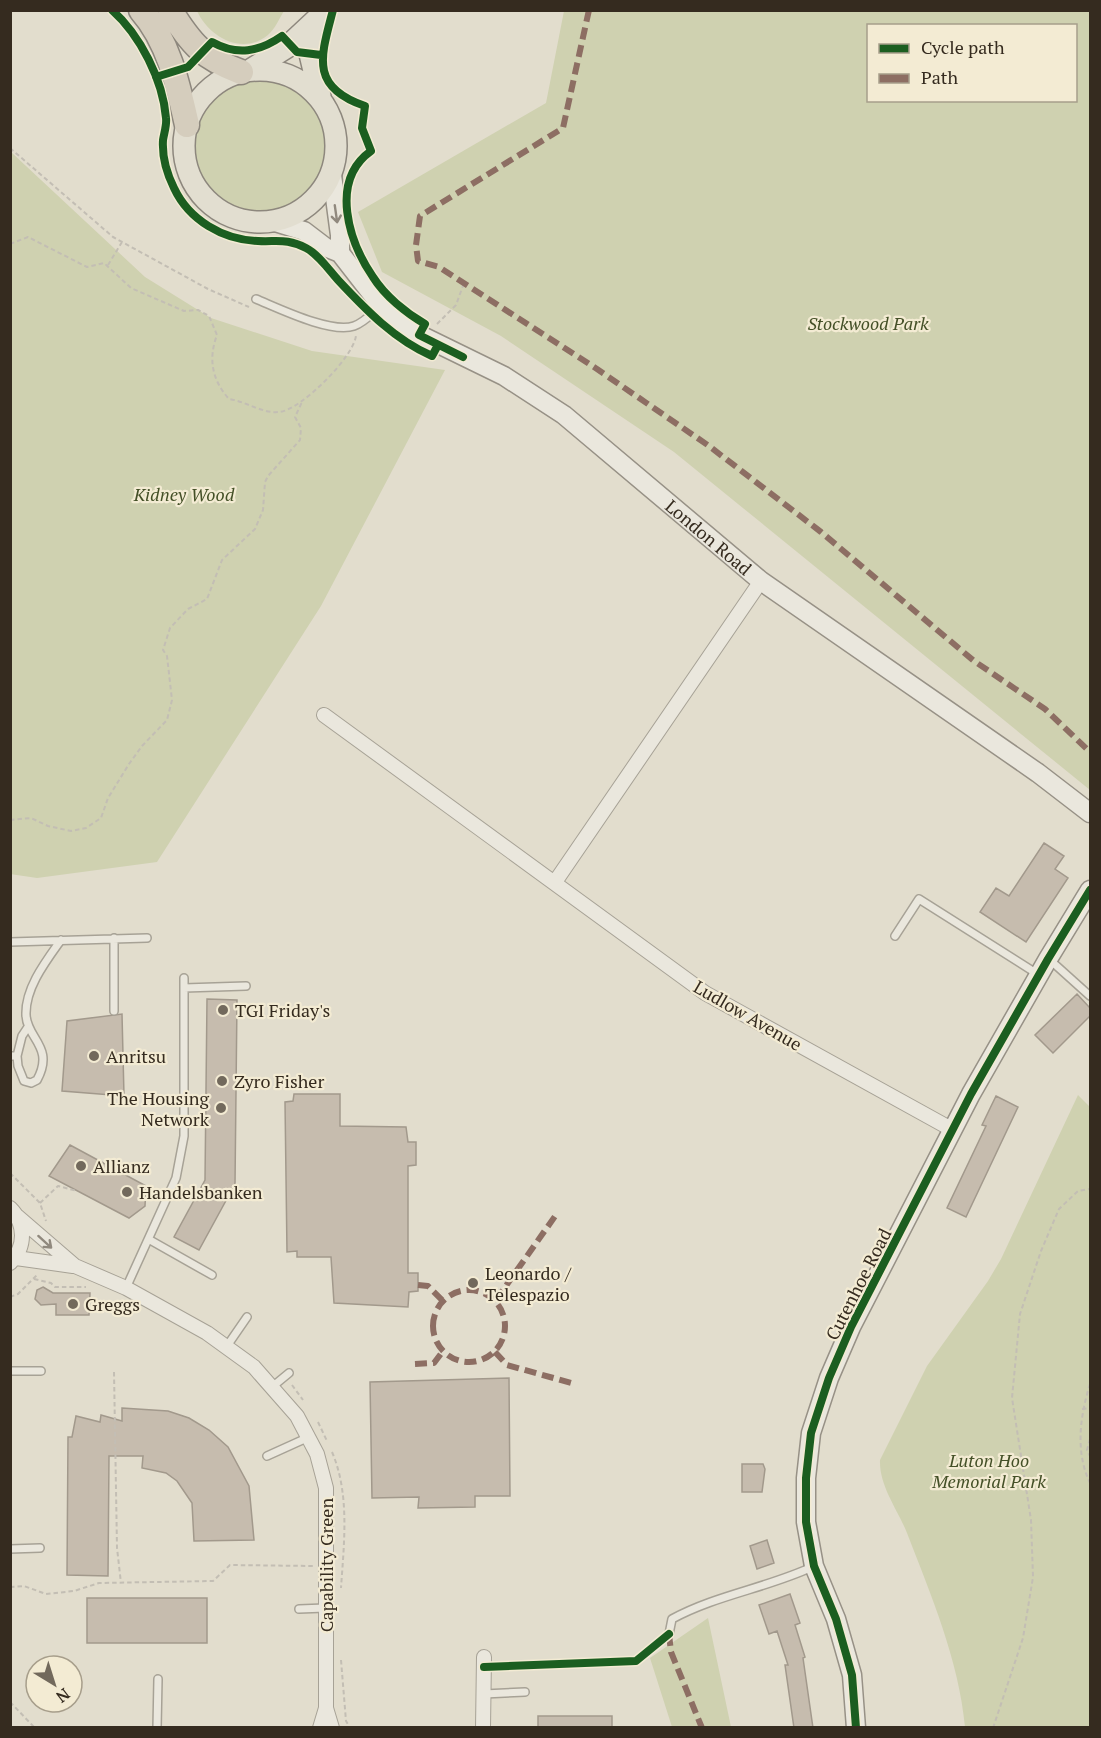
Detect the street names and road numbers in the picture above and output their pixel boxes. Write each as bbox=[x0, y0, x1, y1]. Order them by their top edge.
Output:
street label: London Road bbox=[661, 494, 757, 580]
street label: Ludlow Avenue bbox=[689, 974, 807, 1056]
street label: Cutenhoe Road bbox=[820, 1224, 896, 1344]
street label: Capability Green bbox=[314, 1498, 338, 1632]

